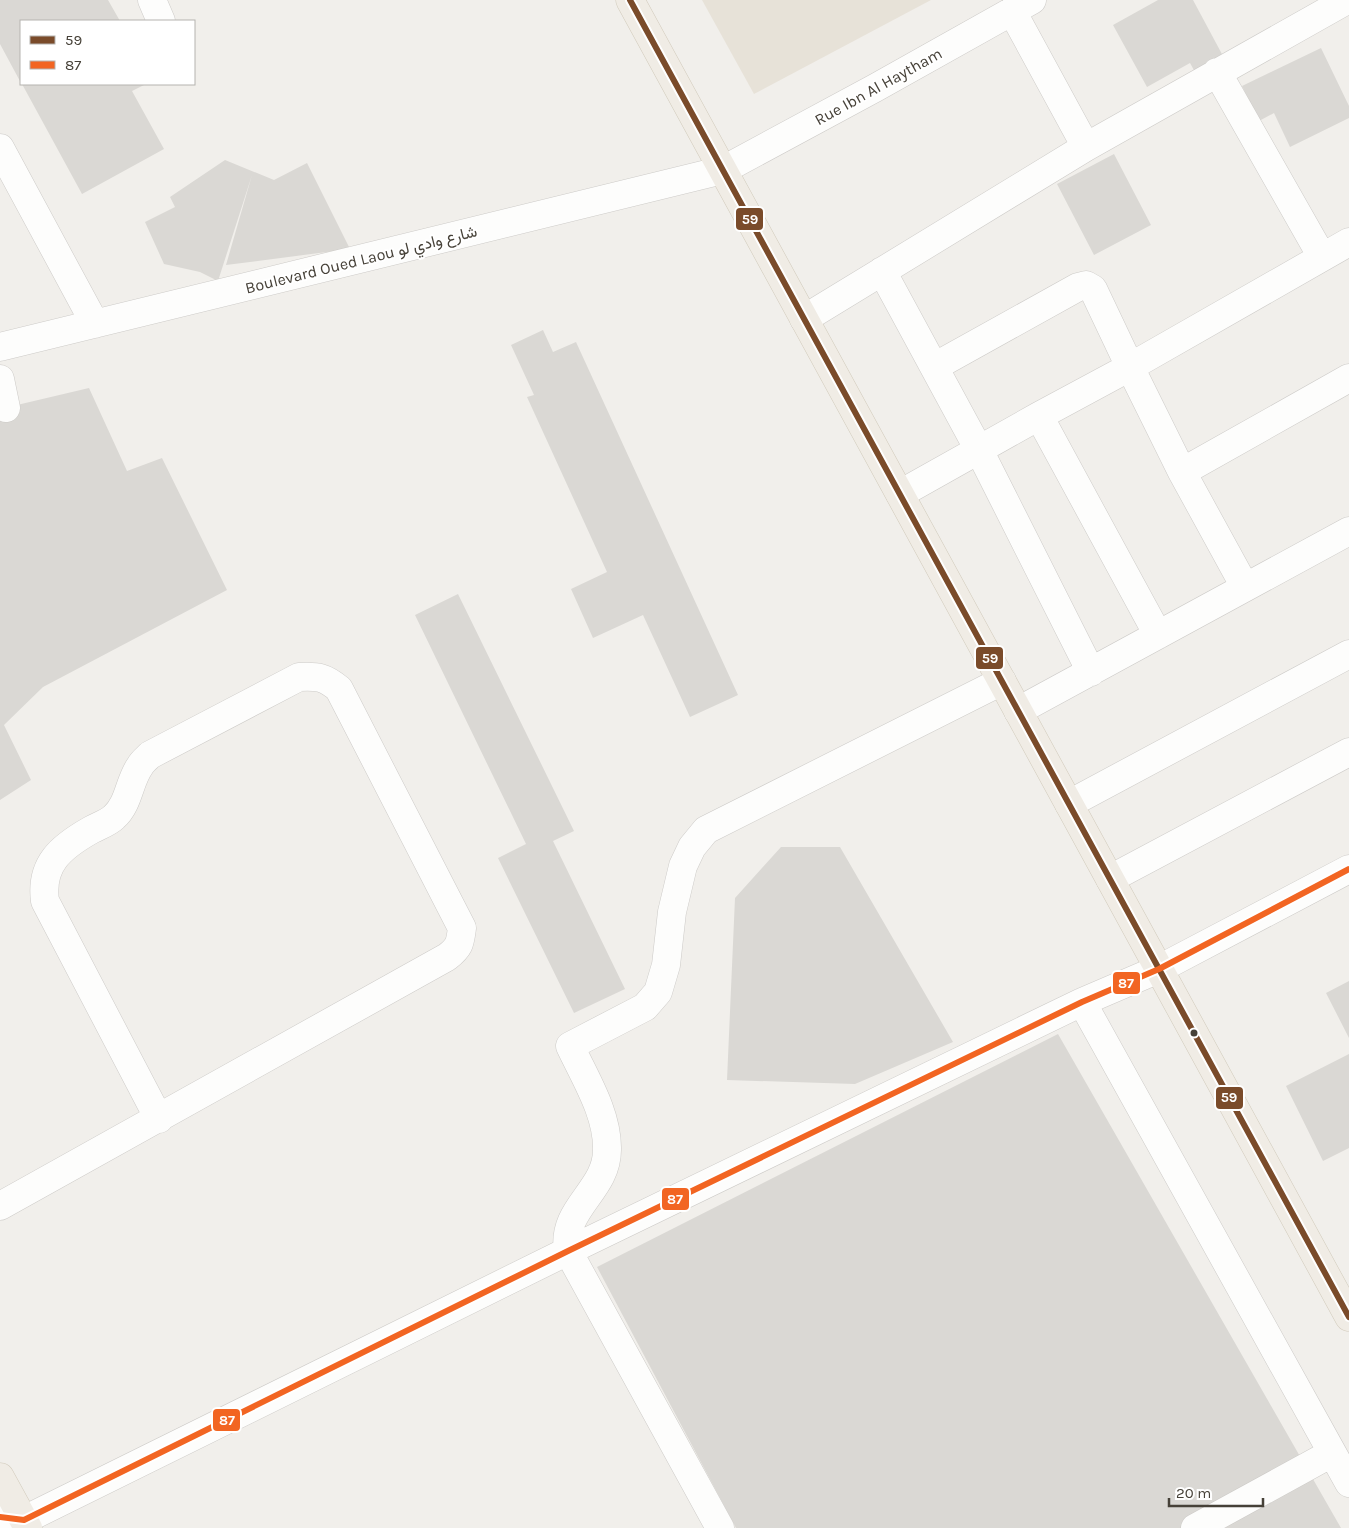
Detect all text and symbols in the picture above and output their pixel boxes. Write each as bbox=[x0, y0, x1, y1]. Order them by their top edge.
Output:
legend bbox=[20, 20, 195, 85]
text: 59 bbox=[65, 31, 82, 49]
street label: Rue Ibn Al Haytham bbox=[811, 44, 945, 129]
text: 87 bbox=[65, 56, 81, 74]
line badge: 59 bbox=[735, 207, 764, 231]
text: 59 bbox=[742, 211, 758, 228]
street label: Boulevard Oued Laou شارع وادي لو bbox=[243, 221, 480, 301]
line badge: 59 bbox=[975, 646, 1004, 670]
text: 59 bbox=[982, 650, 998, 667]
line badge: 87 bbox=[1112, 971, 1141, 995]
text: 87 bbox=[1118, 975, 1134, 992]
unlabelled marker bbox=[1189, 1028, 1199, 1038]
line badge: 59 bbox=[1215, 1086, 1244, 1110]
text: 59 bbox=[1221, 1089, 1237, 1106]
line badge: 87 bbox=[661, 1187, 690, 1211]
text: 87 bbox=[667, 1191, 683, 1208]
line badge: 87 bbox=[212, 1408, 241, 1432]
text: 87 bbox=[219, 1412, 235, 1429]
scale bar bbox=[1169, 1476, 1263, 1508]
text: 20 m bbox=[1176, 1484, 1211, 1502]

